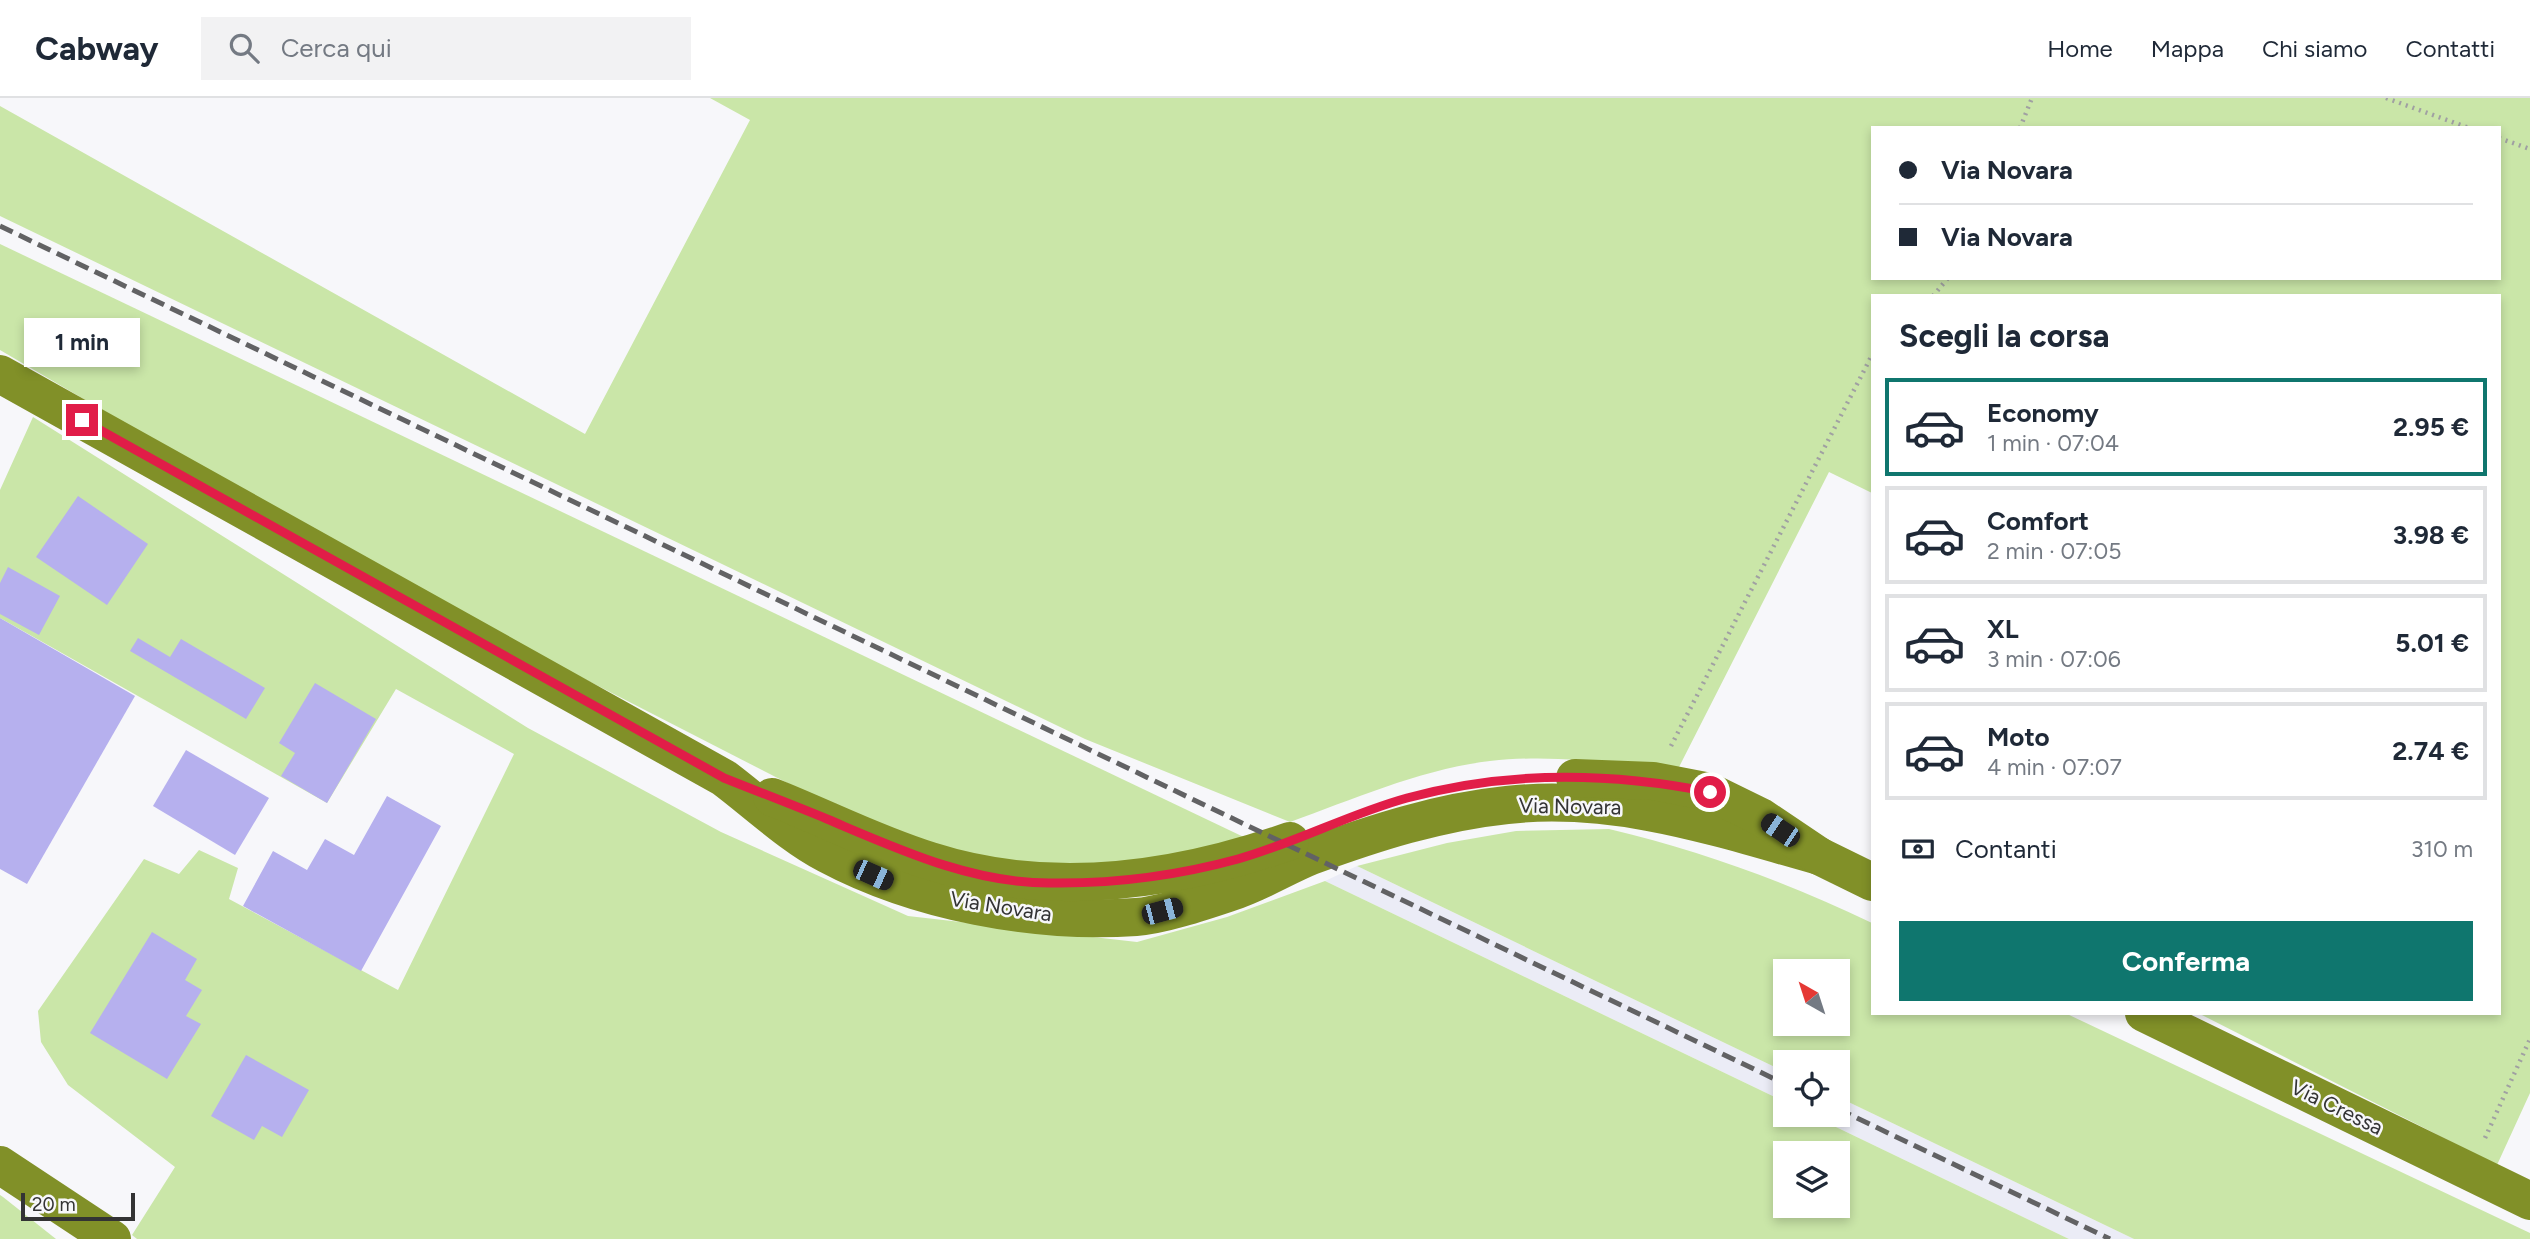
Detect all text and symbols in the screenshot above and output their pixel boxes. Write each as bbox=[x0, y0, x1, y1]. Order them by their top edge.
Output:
search box bbox=[201, 17, 691, 80]
text: Cabway bbox=[35, 29, 159, 68]
icon: search bbox=[225, 29, 263, 67]
text: Cerca qui bbox=[281, 32, 392, 64]
text: Home bbox=[2047, 34, 2113, 63]
text: Mappa bbox=[2151, 34, 2224, 63]
text: Chi siamo bbox=[2262, 34, 2367, 63]
text: Contatti bbox=[2405, 34, 2495, 63]
text: Via Novara bbox=[1941, 154, 2073, 186]
text: Via Novara bbox=[1941, 221, 2073, 253]
text: Scegli la corsa bbox=[1899, 317, 2109, 355]
callout: 1 min bbox=[24, 318, 140, 368]
text: 1 min bbox=[55, 328, 109, 356]
icon: car bbox=[1903, 396, 1966, 459]
text: Economy bbox=[1987, 397, 2099, 429]
route end bbox=[66, 404, 98, 436]
text: 2.95 € bbox=[2393, 411, 2469, 443]
text: 1 min · 07:04 bbox=[1987, 429, 2119, 457]
icon: car bbox=[1903, 504, 1966, 567]
text: Comfort bbox=[1987, 505, 2089, 537]
text: 3.98 € bbox=[2393, 519, 2469, 551]
text: 2 min · 07:05 bbox=[1987, 537, 2121, 565]
icon: car bbox=[1903, 612, 1966, 675]
text: XL bbox=[1987, 613, 2019, 645]
text: 5.01 € bbox=[2395, 627, 2469, 659]
text: 3 min · 07:06 bbox=[1987, 645, 2121, 673]
icon: car bbox=[1903, 720, 1966, 783]
text: Moto bbox=[1987, 721, 2050, 753]
text: 2.74 € bbox=[2392, 735, 2469, 767]
text: 4 min · 07:07 bbox=[1987, 753, 2122, 781]
route start bbox=[1694, 776, 1726, 808]
street label: Via Novara bbox=[1518, 793, 1622, 819]
car bbox=[1757, 810, 1804, 850]
icon: cash bbox=[1899, 830, 1937, 868]
text: Contanti bbox=[1955, 833, 2057, 865]
text: 310 m bbox=[2411, 835, 2473, 863]
car bbox=[850, 857, 897, 893]
street label: Via Novara bbox=[948, 886, 1054, 926]
car bbox=[1139, 895, 1186, 927]
button: Conferma bbox=[1899, 921, 2473, 1001]
north arrow bbox=[1773, 959, 1850, 1036]
map controls bbox=[1773, 959, 1850, 1218]
button: locate bbox=[1773, 1050, 1850, 1127]
street label: Via Cressa bbox=[2287, 1074, 2387, 1140]
button: layers bbox=[1773, 1141, 1850, 1218]
scale bar bbox=[21, 1190, 135, 1222]
text: 20 m bbox=[32, 1193, 76, 1216]

